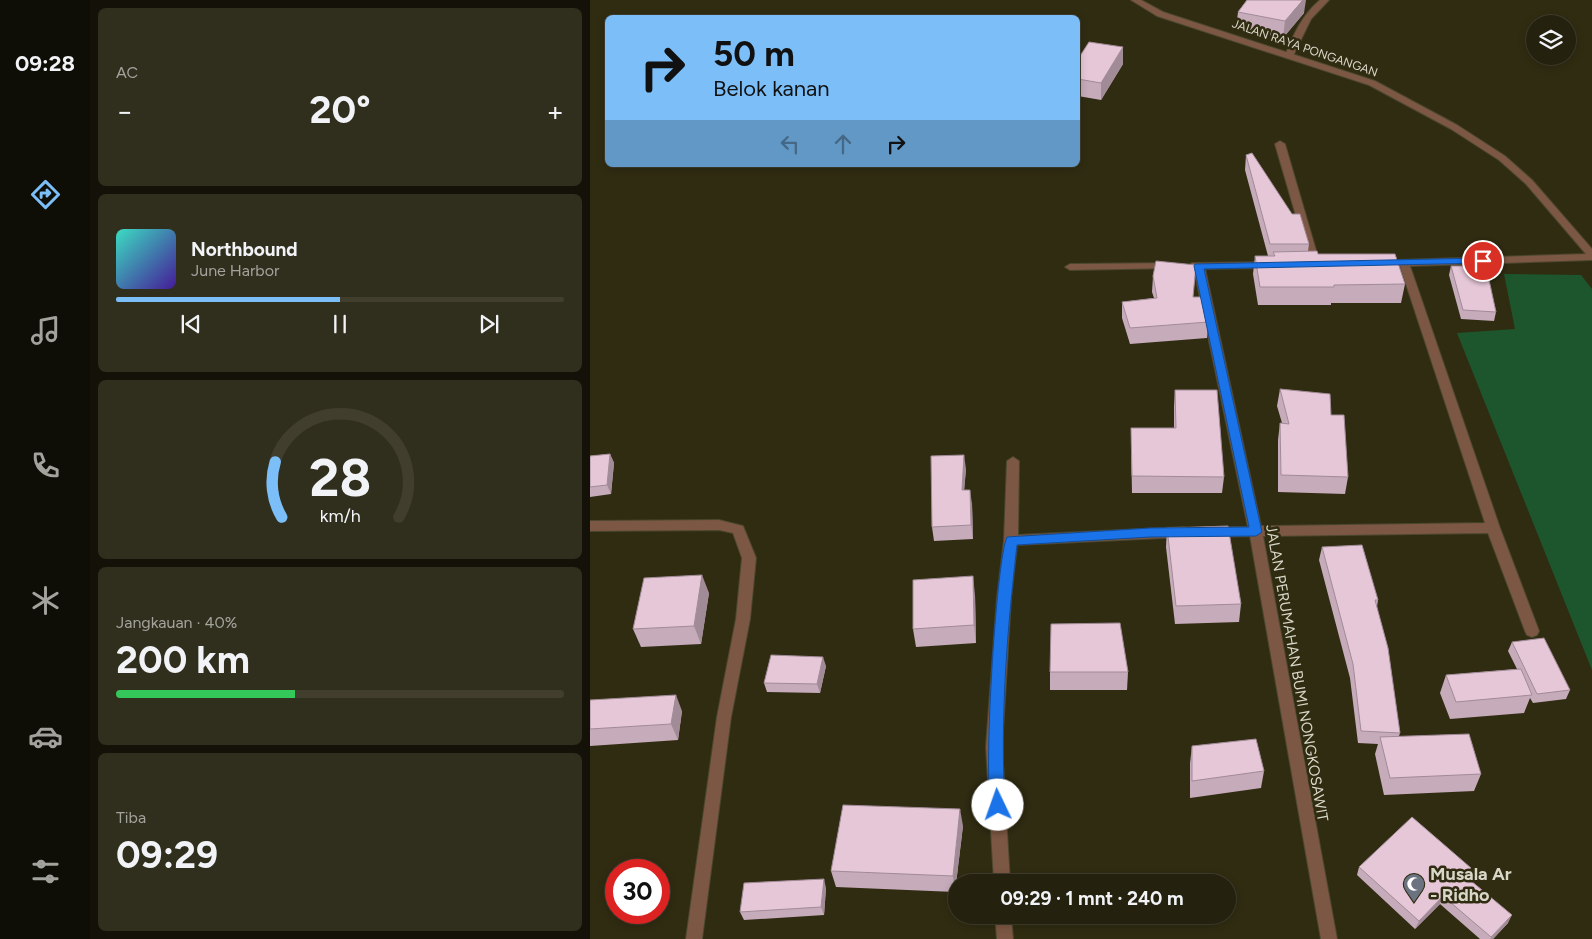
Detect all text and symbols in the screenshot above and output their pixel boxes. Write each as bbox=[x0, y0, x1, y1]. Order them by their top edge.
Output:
map controls bbox=[1526, 15, 1576, 65]
button: layers bbox=[1526, 15, 1576, 65]
street label: JALAN RAYA PONGANGAN bbox=[1230, 16, 1380, 80]
text: 50 m bbox=[713, 33, 795, 75]
icon: right bbox=[630, 35, 695, 100]
text: 09:28 bbox=[15, 50, 75, 77]
text: AC bbox=[116, 63, 138, 82]
text: Belok kanan bbox=[713, 75, 830, 102]
text: 20° bbox=[310, 87, 371, 133]
text: − bbox=[116, 94, 133, 128]
text: + bbox=[547, 94, 564, 128]
icon: left bbox=[776, 130, 804, 158]
icon: ahead bbox=[829, 130, 857, 158]
icon: right bbox=[882, 130, 910, 158]
icon: directions bbox=[28, 177, 63, 212]
text: Northbound bbox=[191, 238, 298, 261]
pin bbox=[1462, 240, 1504, 282]
icon: arrive bbox=[1469, 247, 1497, 275]
text: June Harbor bbox=[191, 261, 279, 280]
icon: previous bbox=[177, 310, 205, 338]
icon: pause bbox=[326, 310, 354, 338]
icon: next bbox=[475, 310, 503, 338]
icon: music bbox=[28, 313, 63, 348]
text: 28 bbox=[309, 447, 371, 509]
icon: phone bbox=[28, 448, 63, 483]
text: km/h bbox=[320, 505, 360, 526]
street label: JALAN PERUMAHAN BUMI NONGKOSAWIT bbox=[1262, 523, 1332, 824]
icon: climate bbox=[28, 583, 63, 618]
text: Jangkauan · 40% bbox=[116, 613, 237, 632]
text: 200 km bbox=[116, 637, 250, 683]
icon: car bbox=[28, 719, 63, 754]
position arrow bbox=[971, 778, 1023, 830]
text: Tiba bbox=[116, 808, 146, 827]
text: 09:29 bbox=[116, 832, 218, 878]
icon: filters bbox=[28, 854, 63, 889]
speed limit sign: 30 bbox=[605, 859, 670, 924]
place label: Musala Ar - Ridho bbox=[1430, 863, 1512, 906]
mosque icon: Musala Ar - Ridho bbox=[1402, 872, 1426, 903]
text: 09:29 · 1 mnt · 240 m bbox=[1000, 887, 1184, 910]

